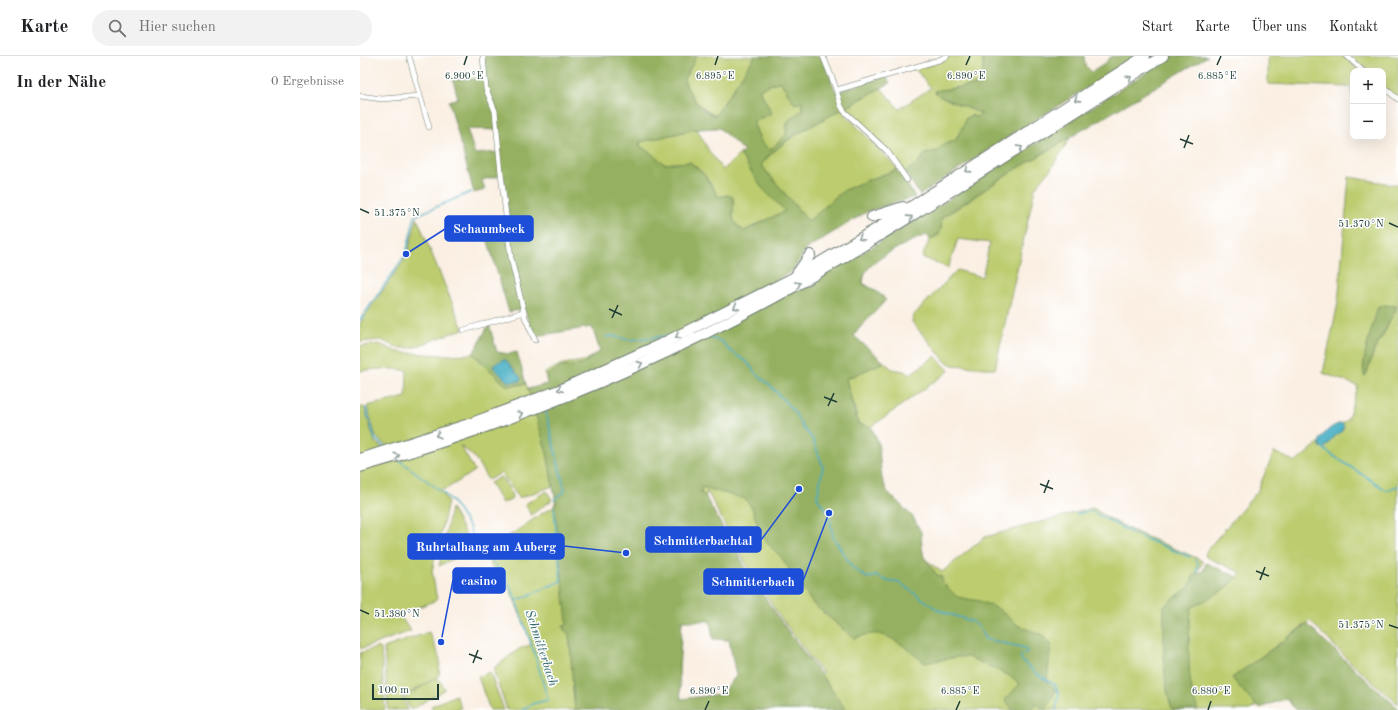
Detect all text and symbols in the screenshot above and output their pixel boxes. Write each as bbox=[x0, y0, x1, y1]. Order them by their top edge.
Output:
search box bbox=[92, 10, 372, 46]
icon: search bbox=[106, 17, 128, 39]
text: Karte bbox=[20, 18, 68, 37]
text: Hier suchen bbox=[138, 20, 216, 35]
text: Start bbox=[1142, 20, 1173, 34]
text: Karte bbox=[1195, 20, 1230, 34]
text: Über uns bbox=[1252, 20, 1307, 34]
text: Kontakt bbox=[1329, 20, 1378, 34]
map controls bbox=[1350, 68, 1386, 140]
button: + bbox=[1350, 68, 1386, 104]
text: 6.900°E bbox=[445, 71, 483, 81]
text: 6.895°E bbox=[696, 71, 734, 81]
text: 6.890°E bbox=[947, 71, 985, 81]
text: 6.885°E bbox=[1198, 71, 1236, 81]
text: In der Nähe bbox=[16, 74, 106, 91]
text: 0 Ergebnisse bbox=[271, 75, 344, 88]
one-way arrow bbox=[1125, 75, 1132, 82]
one-way arrow bbox=[1074, 95, 1081, 102]
button: − bbox=[1350, 104, 1386, 140]
one-way arrow bbox=[1015, 146, 1022, 153]
one-way arrow bbox=[965, 165, 972, 172]
text: 51.375°N bbox=[374, 208, 420, 218]
one-way arrow bbox=[906, 215, 913, 222]
callout: Schaumbeck bbox=[445, 216, 533, 241]
text: 51.370°N bbox=[1338, 219, 1384, 229]
text: Schaumbeck bbox=[453, 223, 526, 236]
one-way arrow bbox=[858, 233, 865, 240]
one-way arrow bbox=[794, 282, 801, 289]
one-way arrow bbox=[732, 302, 740, 310]
one-way arrow bbox=[675, 331, 682, 339]
one-way arrow bbox=[636, 361, 644, 369]
one-way arrow bbox=[556, 385, 563, 393]
one-way arrow bbox=[517, 411, 524, 419]
one-way arrow bbox=[434, 430, 441, 439]
one-way arrow bbox=[394, 452, 401, 461]
callout: Schmitterbachtal bbox=[646, 527, 761, 552]
callout: Ruhrtalhang am Auberg bbox=[408, 534, 564, 559]
text: Schmitterbachtal bbox=[653, 535, 753, 548]
text: Ruhrtalhang am Auberg bbox=[416, 541, 557, 554]
callout: casino bbox=[453, 568, 505, 593]
callout: Schmitterbach bbox=[704, 569, 803, 594]
text: casino bbox=[461, 575, 497, 588]
text: Schmitterbach bbox=[711, 576, 795, 589]
water label: Schmitterbach bbox=[523, 608, 560, 688]
text: 51.380°N bbox=[374, 609, 420, 619]
text: 51.375°N bbox=[1338, 620, 1384, 630]
scale bar bbox=[372, 682, 439, 701]
text: 100 m bbox=[378, 685, 409, 696]
text: 6.890°E bbox=[690, 686, 728, 696]
text: 6.885°E bbox=[941, 686, 979, 696]
text: 6.880°E bbox=[1192, 686, 1230, 696]

